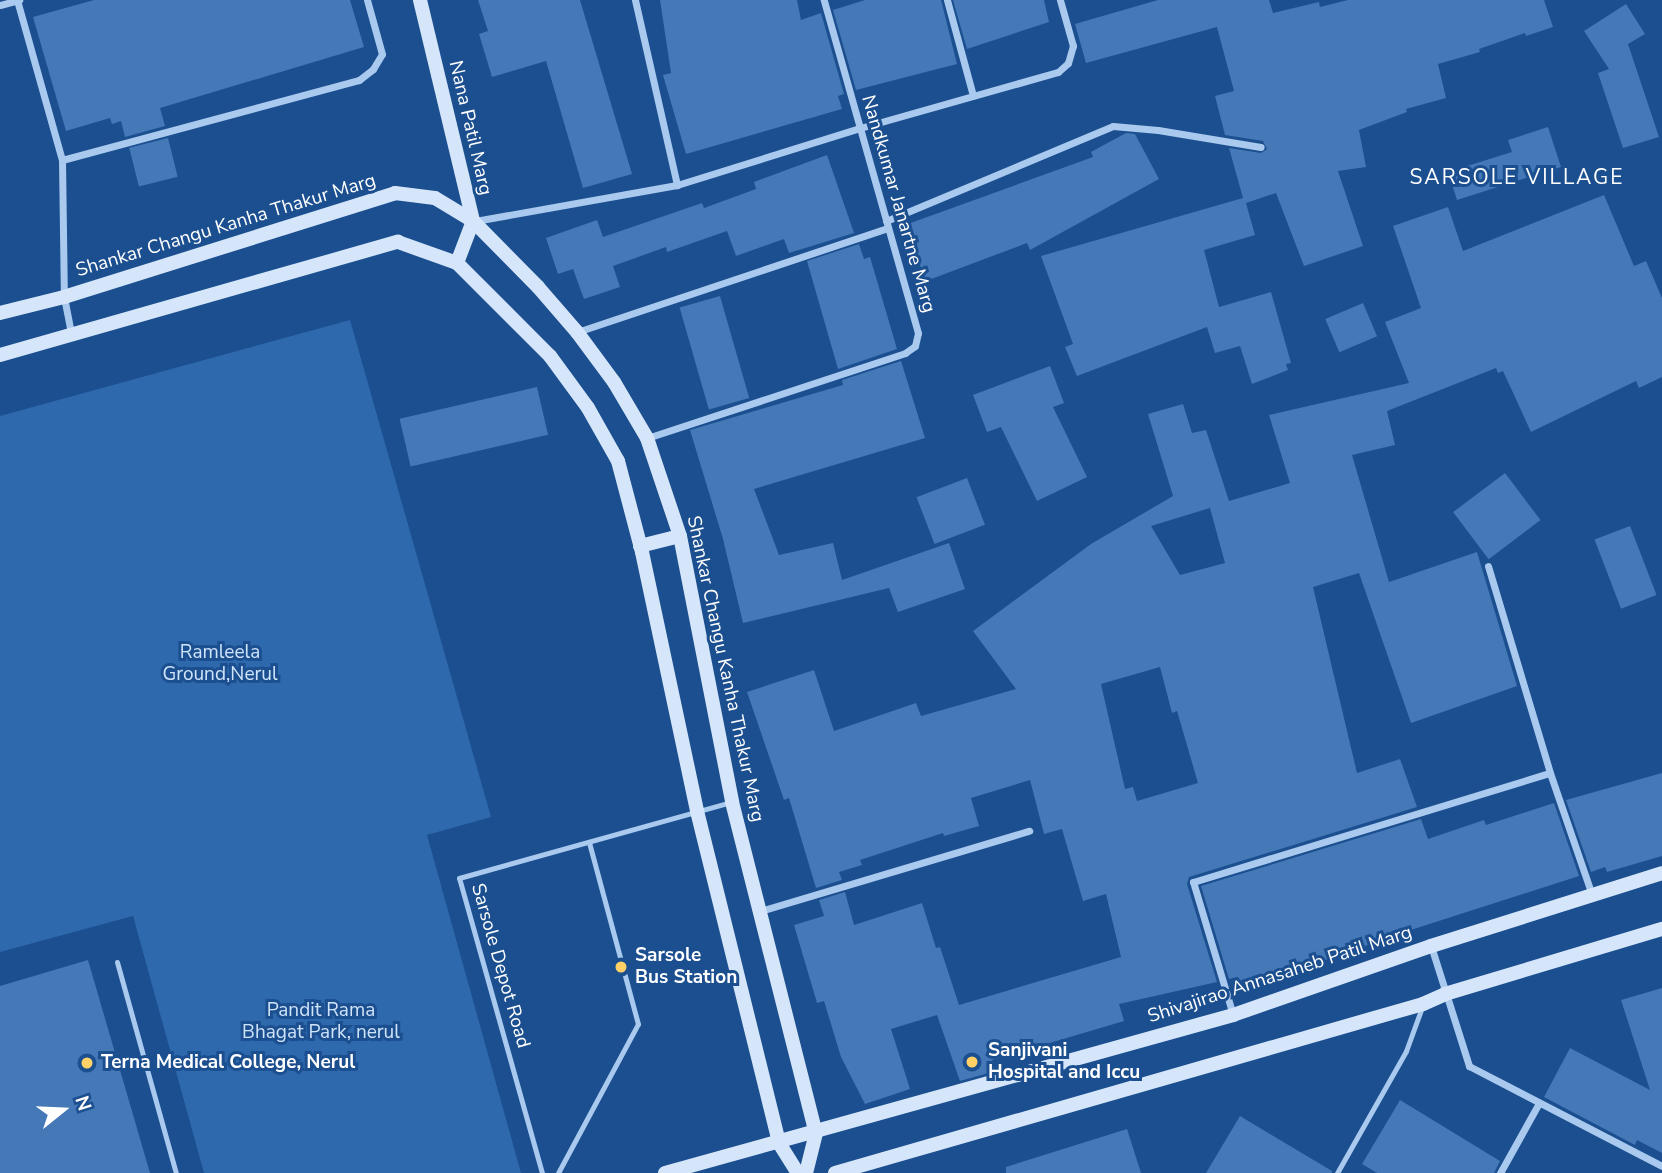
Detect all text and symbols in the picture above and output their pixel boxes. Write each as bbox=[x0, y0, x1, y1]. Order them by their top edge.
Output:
street label: Nana Patil Marg bbox=[443, 59, 497, 197]
street label: Nandkumar Janartne Marg bbox=[856, 93, 940, 315]
district label: SARSOLE VILLAGE bbox=[1411, 164, 1623, 190]
street label: Shankar Changu Kanha Thakur Marg bbox=[73, 169, 379, 283]
street label: Shankar Changu Kanha Thakur Marg bbox=[681, 514, 769, 824]
park label: Ramleela Ground,Nerul bbox=[162, 642, 278, 686]
street label: Sarsole Depot Road bbox=[466, 881, 534, 1051]
street label: Shivajirao Annasaheb Patil Marg bbox=[1145, 921, 1415, 1029]
place label: Sarsole Bus Station bbox=[635, 945, 737, 989]
marker: Sarsole Bus Station bbox=[613, 959, 629, 975]
park label: Pandit Rama Bhagat Park, nerul bbox=[242, 1000, 400, 1044]
place label: Sanjivani Hospital and Iccu bbox=[988, 1040, 1140, 1084]
place label: Terna Medical College, Nerul bbox=[101, 1052, 355, 1074]
marker: Sanjivani Hospital and Iccu bbox=[962, 1052, 982, 1072]
marker: Terna Medical College, Nerul bbox=[79, 1055, 95, 1071]
north arrow bbox=[28, 1075, 98, 1145]
text: N bbox=[68, 1093, 98, 1114]

